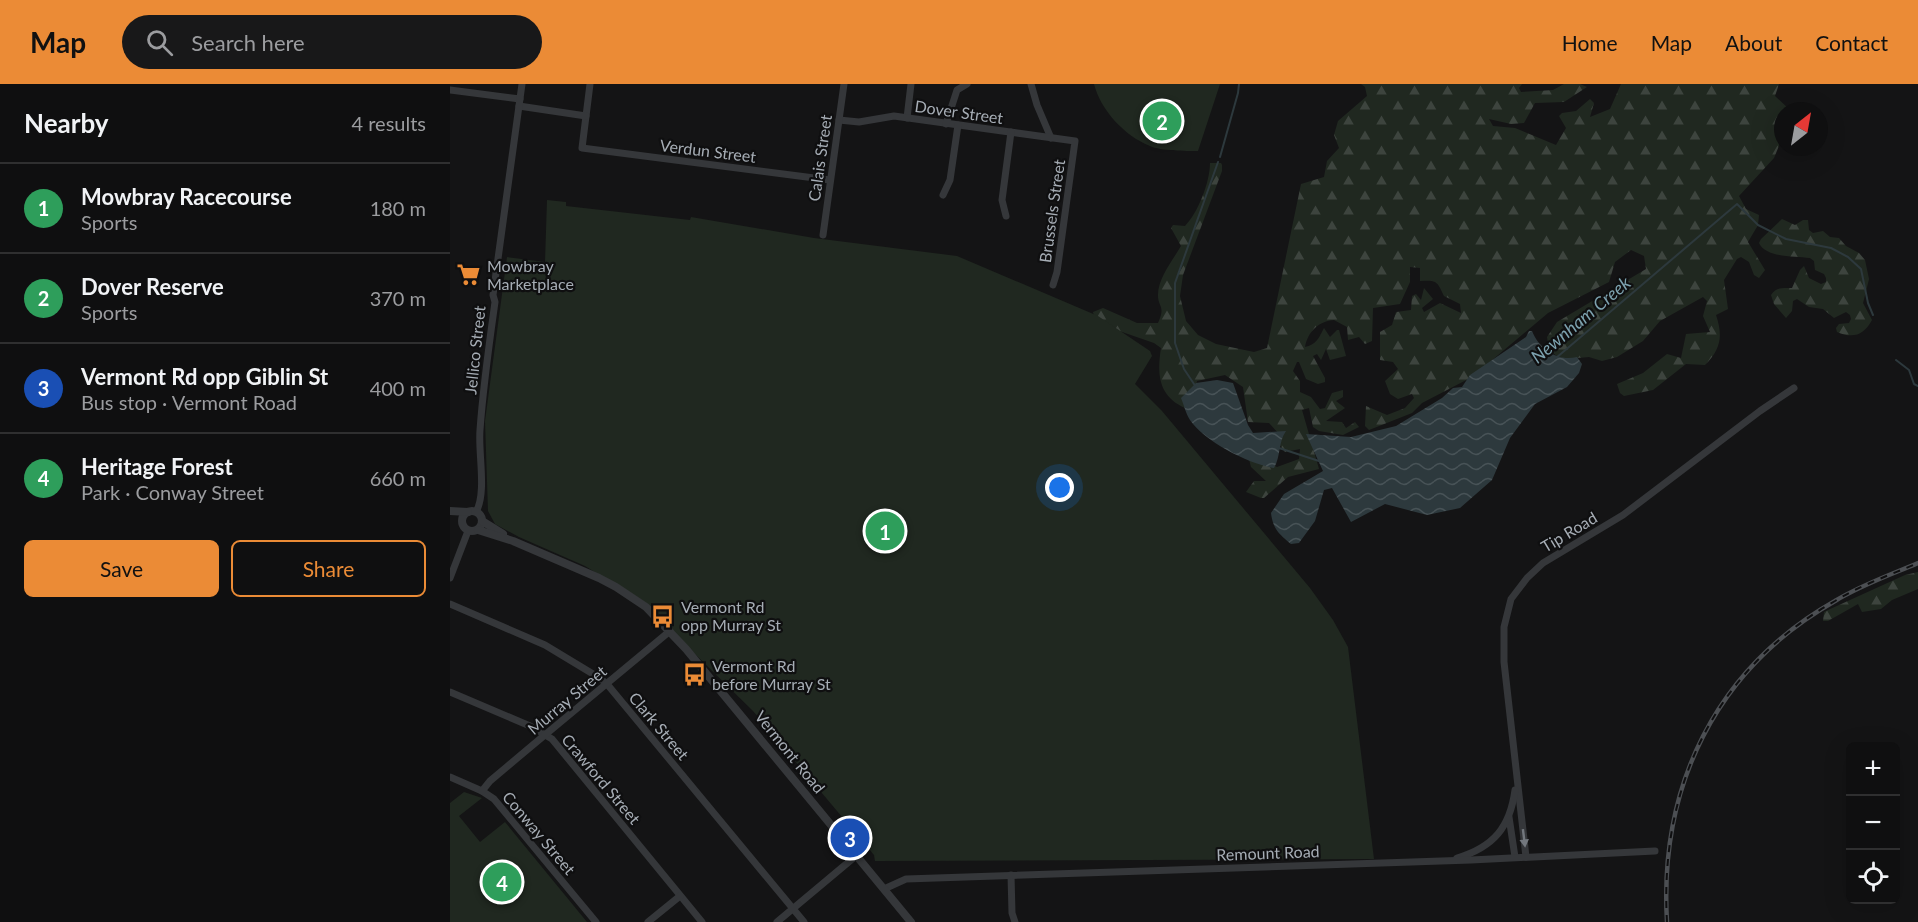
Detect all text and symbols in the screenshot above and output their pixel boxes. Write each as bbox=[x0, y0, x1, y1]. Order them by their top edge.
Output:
search box bbox=[122, 15, 542, 69]
text: Map bbox=[30, 25, 86, 59]
icon: search bbox=[143, 26, 176, 59]
text: Search here bbox=[191, 29, 305, 56]
text: Home bbox=[1562, 30, 1618, 55]
text: Map bbox=[1651, 30, 1692, 55]
text: About bbox=[1725, 30, 1782, 55]
text: Contact bbox=[1815, 30, 1888, 55]
street label: Dover Street bbox=[914, 96, 1005, 127]
pin: 2 bbox=[1142, 99, 1182, 144]
north arrow bbox=[1774, 102, 1828, 156]
text: Nearby bbox=[24, 107, 109, 139]
text: 4 results bbox=[351, 111, 426, 135]
street label: Calais Street bbox=[804, 113, 835, 203]
street label: Verdun Street bbox=[659, 135, 757, 166]
street label: Brussels Street bbox=[1035, 158, 1068, 264]
text: Mowbray Racecourse bbox=[81, 183, 292, 210]
text: 1 bbox=[38, 196, 49, 220]
text: 180 m bbox=[370, 196, 426, 220]
text: Sports bbox=[81, 210, 137, 234]
place label: Mowbray Marketplace bbox=[487, 256, 574, 293]
supermarket icon: Mowbray Marketplace bbox=[456, 262, 482, 288]
water label: Newnham Creek bbox=[1526, 271, 1635, 367]
text: Dover Reserve bbox=[81, 273, 224, 300]
text: 2 bbox=[38, 286, 49, 310]
text: 370 m bbox=[370, 286, 426, 310]
text: Sports bbox=[81, 300, 137, 324]
street label: Jellico Street bbox=[460, 304, 489, 395]
text: Vermont Rd opp Giblin St bbox=[81, 363, 328, 390]
text: 3 bbox=[38, 376, 49, 400]
text: 400 m bbox=[370, 376, 426, 400]
text: Bus stop · Vermont Road bbox=[81, 390, 297, 414]
text: Heritage Forest bbox=[81, 453, 233, 480]
text: 4 bbox=[38, 466, 49, 490]
text: 660 m bbox=[370, 466, 426, 490]
your location bbox=[1045, 473, 1074, 502]
text: Park · Conway Street bbox=[81, 480, 264, 504]
pin: 1 bbox=[866, 508, 904, 554]
street label: Tip Road bbox=[1537, 508, 1600, 556]
button: Save bbox=[24, 540, 219, 597]
button: Share bbox=[231, 540, 426, 597]
place label: Vermont Rd opp Murray St bbox=[681, 597, 781, 634]
bus stop icon: Vermont Rd opp Murray St bbox=[650, 603, 676, 629]
place label: Vermont Rd before Murray St bbox=[712, 656, 831, 693]
street label: Murray Street bbox=[523, 661, 610, 738]
bus stop icon: Vermont Rd before Murray St bbox=[681, 662, 707, 688]
street label: Clark Street bbox=[626, 688, 693, 764]
street label: Vermont Road bbox=[751, 707, 829, 797]
street label: Crawford Street bbox=[558, 730, 645, 828]
map controls bbox=[1846, 742, 1900, 904]
button: + bbox=[1846, 742, 1900, 796]
street label: Conway Street bbox=[499, 787, 580, 878]
button: − bbox=[1846, 796, 1900, 850]
pin: 3 bbox=[830, 816, 870, 861]
one-way arrow bbox=[1519, 829, 1529, 848]
street label: Remount Road bbox=[1216, 841, 1320, 864]
button: locate bbox=[1846, 850, 1900, 904]
pin: 4 bbox=[482, 860, 522, 904]

